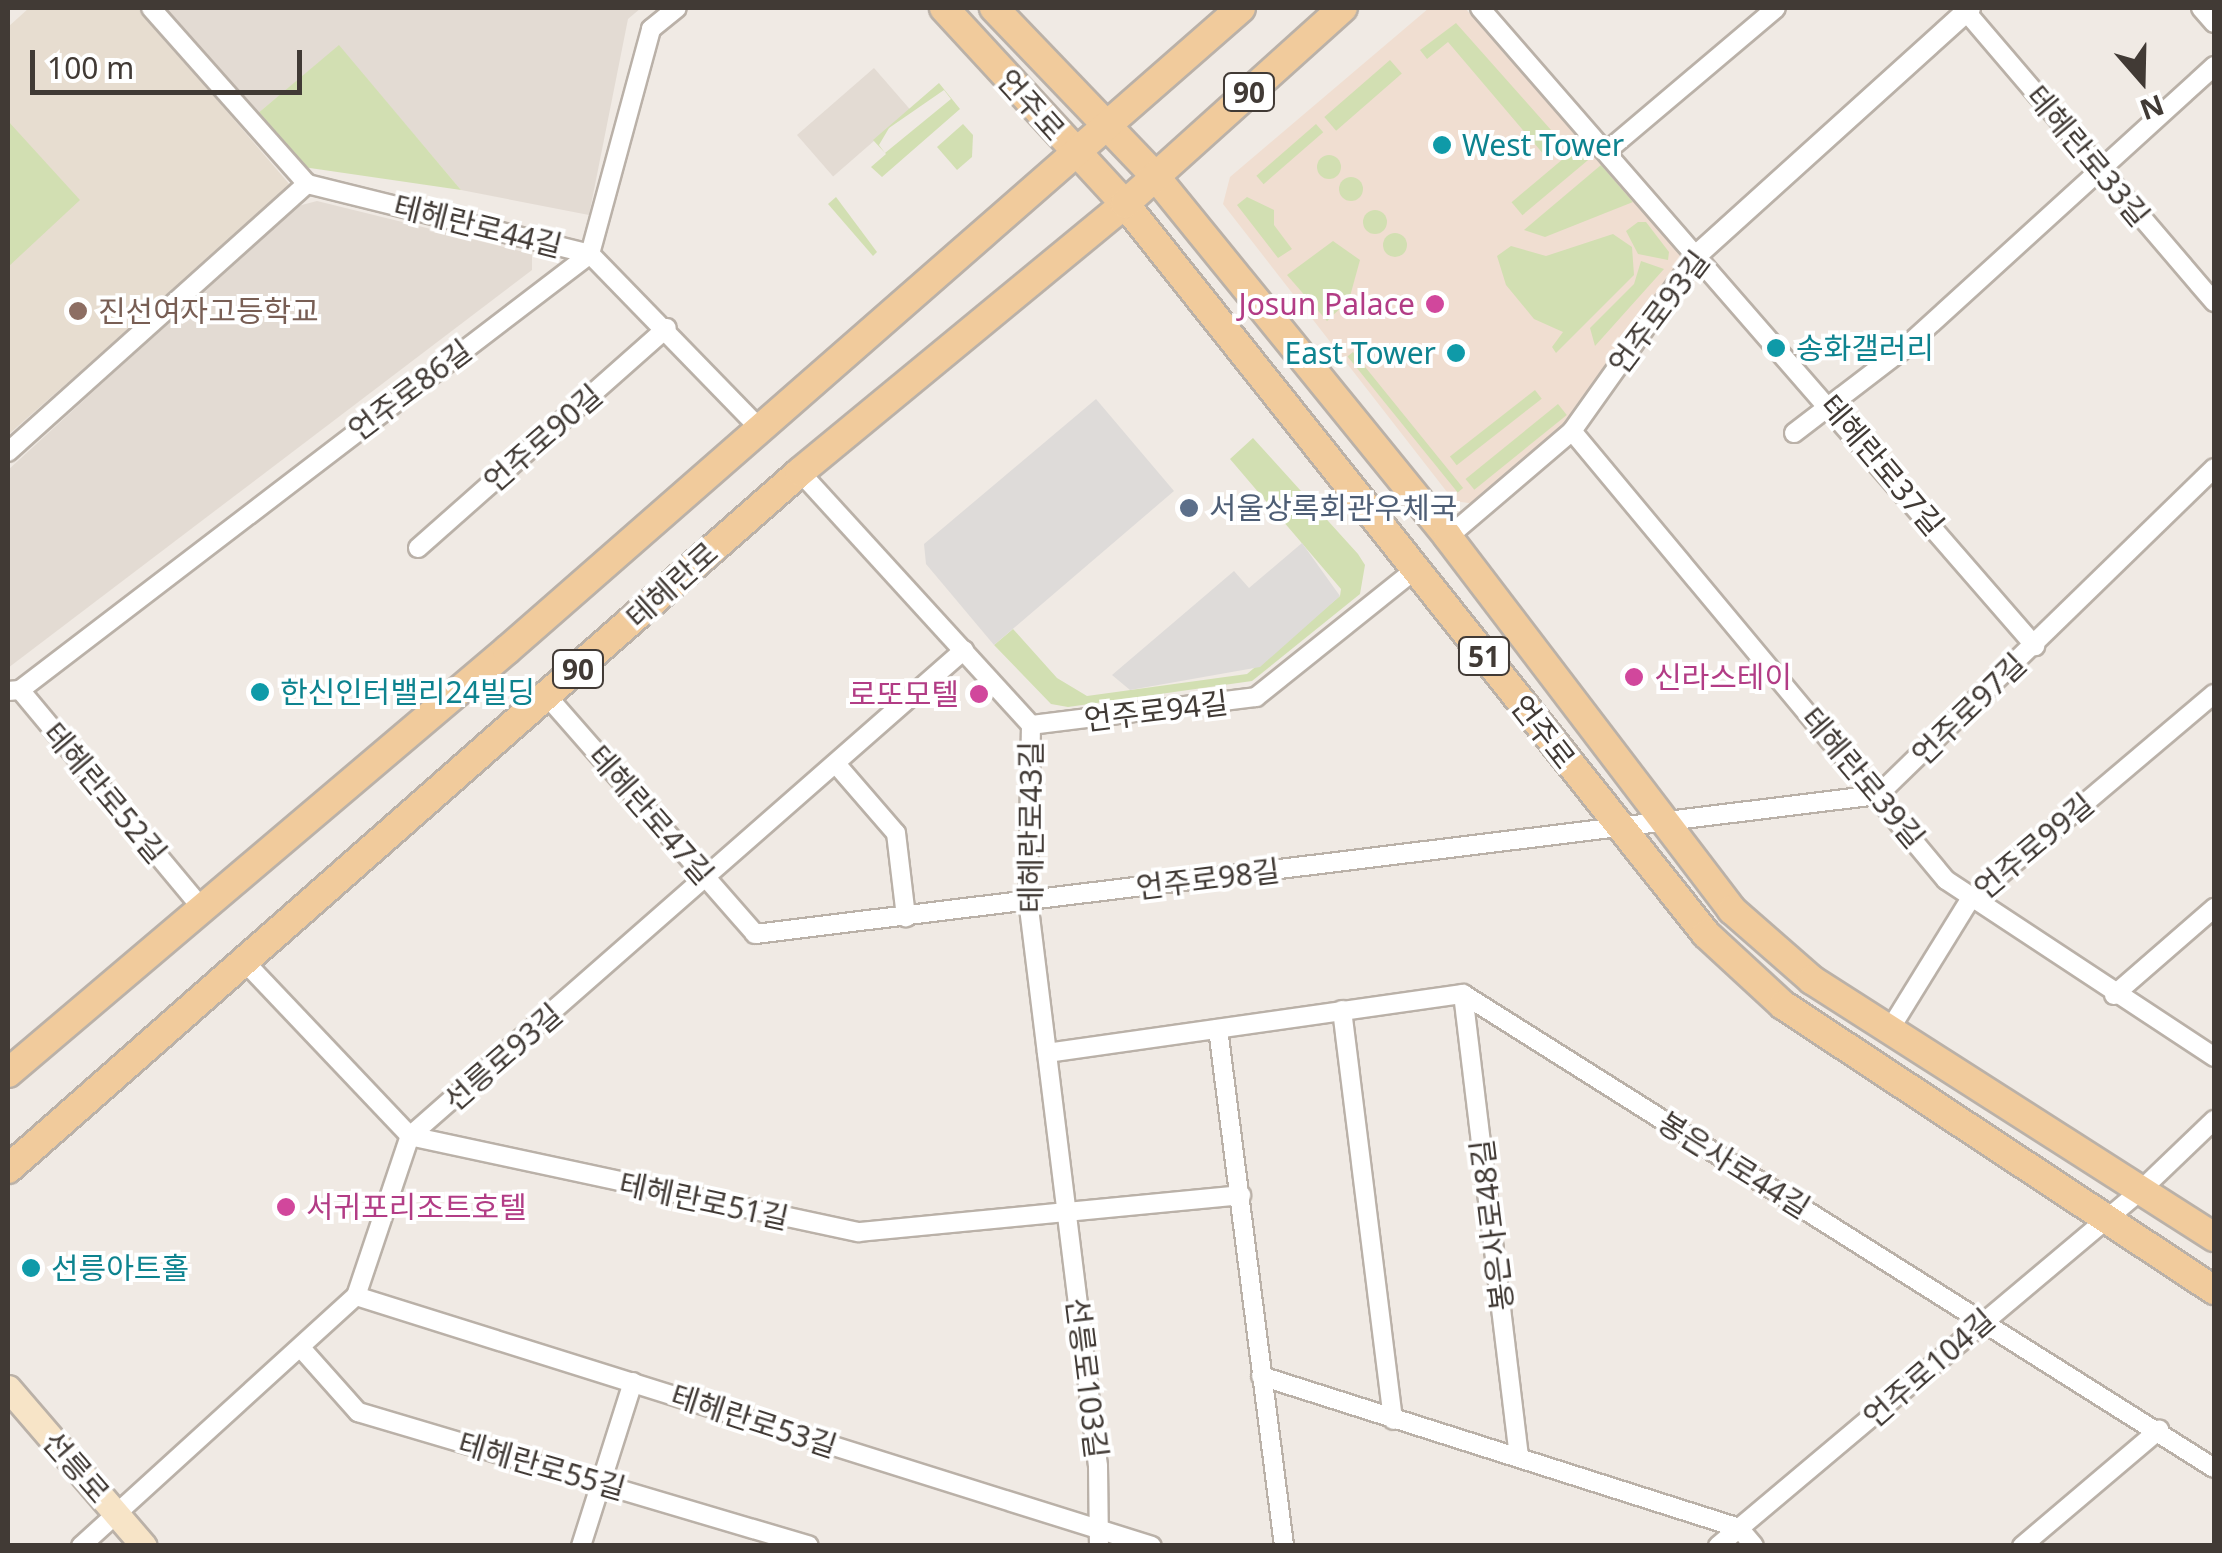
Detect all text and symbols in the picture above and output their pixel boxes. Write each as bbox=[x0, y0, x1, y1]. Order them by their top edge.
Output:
scale bar bbox=[35, 30, 308, 92]
north arrow bbox=[2092, 30, 2192, 130]
text: 100 m bbox=[47, 47, 134, 88]
street label: 언주로 bbox=[990, 62, 1072, 148]
road number: 90 bbox=[1222, 69, 1276, 115]
street label: 테헤란로33길 bbox=[2019, 78, 2157, 234]
text: N bbox=[2135, 86, 2169, 130]
place label: West Tower bbox=[1462, 127, 1624, 163]
marker: West Tower bbox=[1431, 134, 1453, 156]
street label: 테헤란로44길 bbox=[390, 188, 566, 264]
street label: 언주로93길 bbox=[1601, 243, 1717, 381]
place label: Josun Palace bbox=[1239, 286, 1415, 322]
place label: 진선여자고등학교 bbox=[98, 293, 319, 329]
marker: Josun Palace bbox=[1424, 293, 1446, 315]
marker: 진선여자고등학교 bbox=[67, 300, 89, 322]
place label: 송화갤러리 bbox=[1796, 330, 1934, 366]
street label: 언주로86길 bbox=[341, 332, 479, 448]
place label: East Tower bbox=[1284, 335, 1436, 371]
marker: 송화갤러리 bbox=[1765, 337, 1787, 359]
marker: East Tower bbox=[1445, 342, 1467, 364]
street label: 언주로90길 bbox=[477, 377, 609, 499]
street label: 테헤란로37길 bbox=[1813, 387, 1951, 543]
place label: 서울상록회관우체국 bbox=[1209, 490, 1457, 526]
marker: 서울상록회관우체국 bbox=[1178, 497, 1200, 519]
street label: 테헤란로 bbox=[619, 535, 725, 635]
road number: 51 bbox=[1456, 633, 1512, 679]
road number: 90 bbox=[550, 646, 606, 692]
street label: 언주로97길 bbox=[1904, 646, 2034, 772]
place label: 신라스테이 bbox=[1654, 659, 1792, 695]
marker: 신라스테이 bbox=[1623, 666, 1645, 688]
place label: 한신인터밸리24빌딩 bbox=[280, 674, 535, 710]
place label: 로또모텔 bbox=[849, 676, 959, 712]
marker: 한신인터밸리24빌딩 bbox=[249, 681, 271, 703]
marker: 로또모텔 bbox=[968, 683, 990, 705]
street label: 언주로94길 bbox=[1082, 684, 1230, 738]
street label: 언주로 bbox=[1503, 688, 1583, 776]
street label: 테헤란로39길 bbox=[1794, 700, 1932, 856]
street label: 테헤란로52길 bbox=[36, 715, 174, 871]
street label: 테헤란로47길 bbox=[581, 738, 721, 892]
street label: 테헤란로43길 bbox=[1013, 741, 1049, 913]
street label: 언주로99길 bbox=[1967, 786, 2101, 906]
street label: 언주로98길 bbox=[1134, 852, 1282, 906]
street label: 선릉로93길 bbox=[437, 996, 569, 1118]
street label: 봉은사로44길 bbox=[1651, 1104, 1817, 1226]
street label: 봉은사로48길 bbox=[1464, 1137, 1520, 1313]
street label: 테헤란로51길 bbox=[616, 1165, 792, 1237]
place label: 서귀포리조트호텔 bbox=[306, 1189, 527, 1225]
marker: 서귀포리조트호텔 bbox=[275, 1196, 297, 1218]
place label: 선릉아트홀 bbox=[51, 1250, 189, 1286]
marker: 선릉아트홀 bbox=[20, 1257, 42, 1279]
street label: 선릉로103길 bbox=[1059, 1295, 1115, 1461]
street label: 언주로104길 bbox=[1856, 1301, 2002, 1435]
street label: 테헤란로53길 bbox=[666, 1377, 842, 1465]
street label: 선릉로 bbox=[35, 1424, 117, 1510]
street label: 테헤란로55길 bbox=[454, 1425, 630, 1507]

